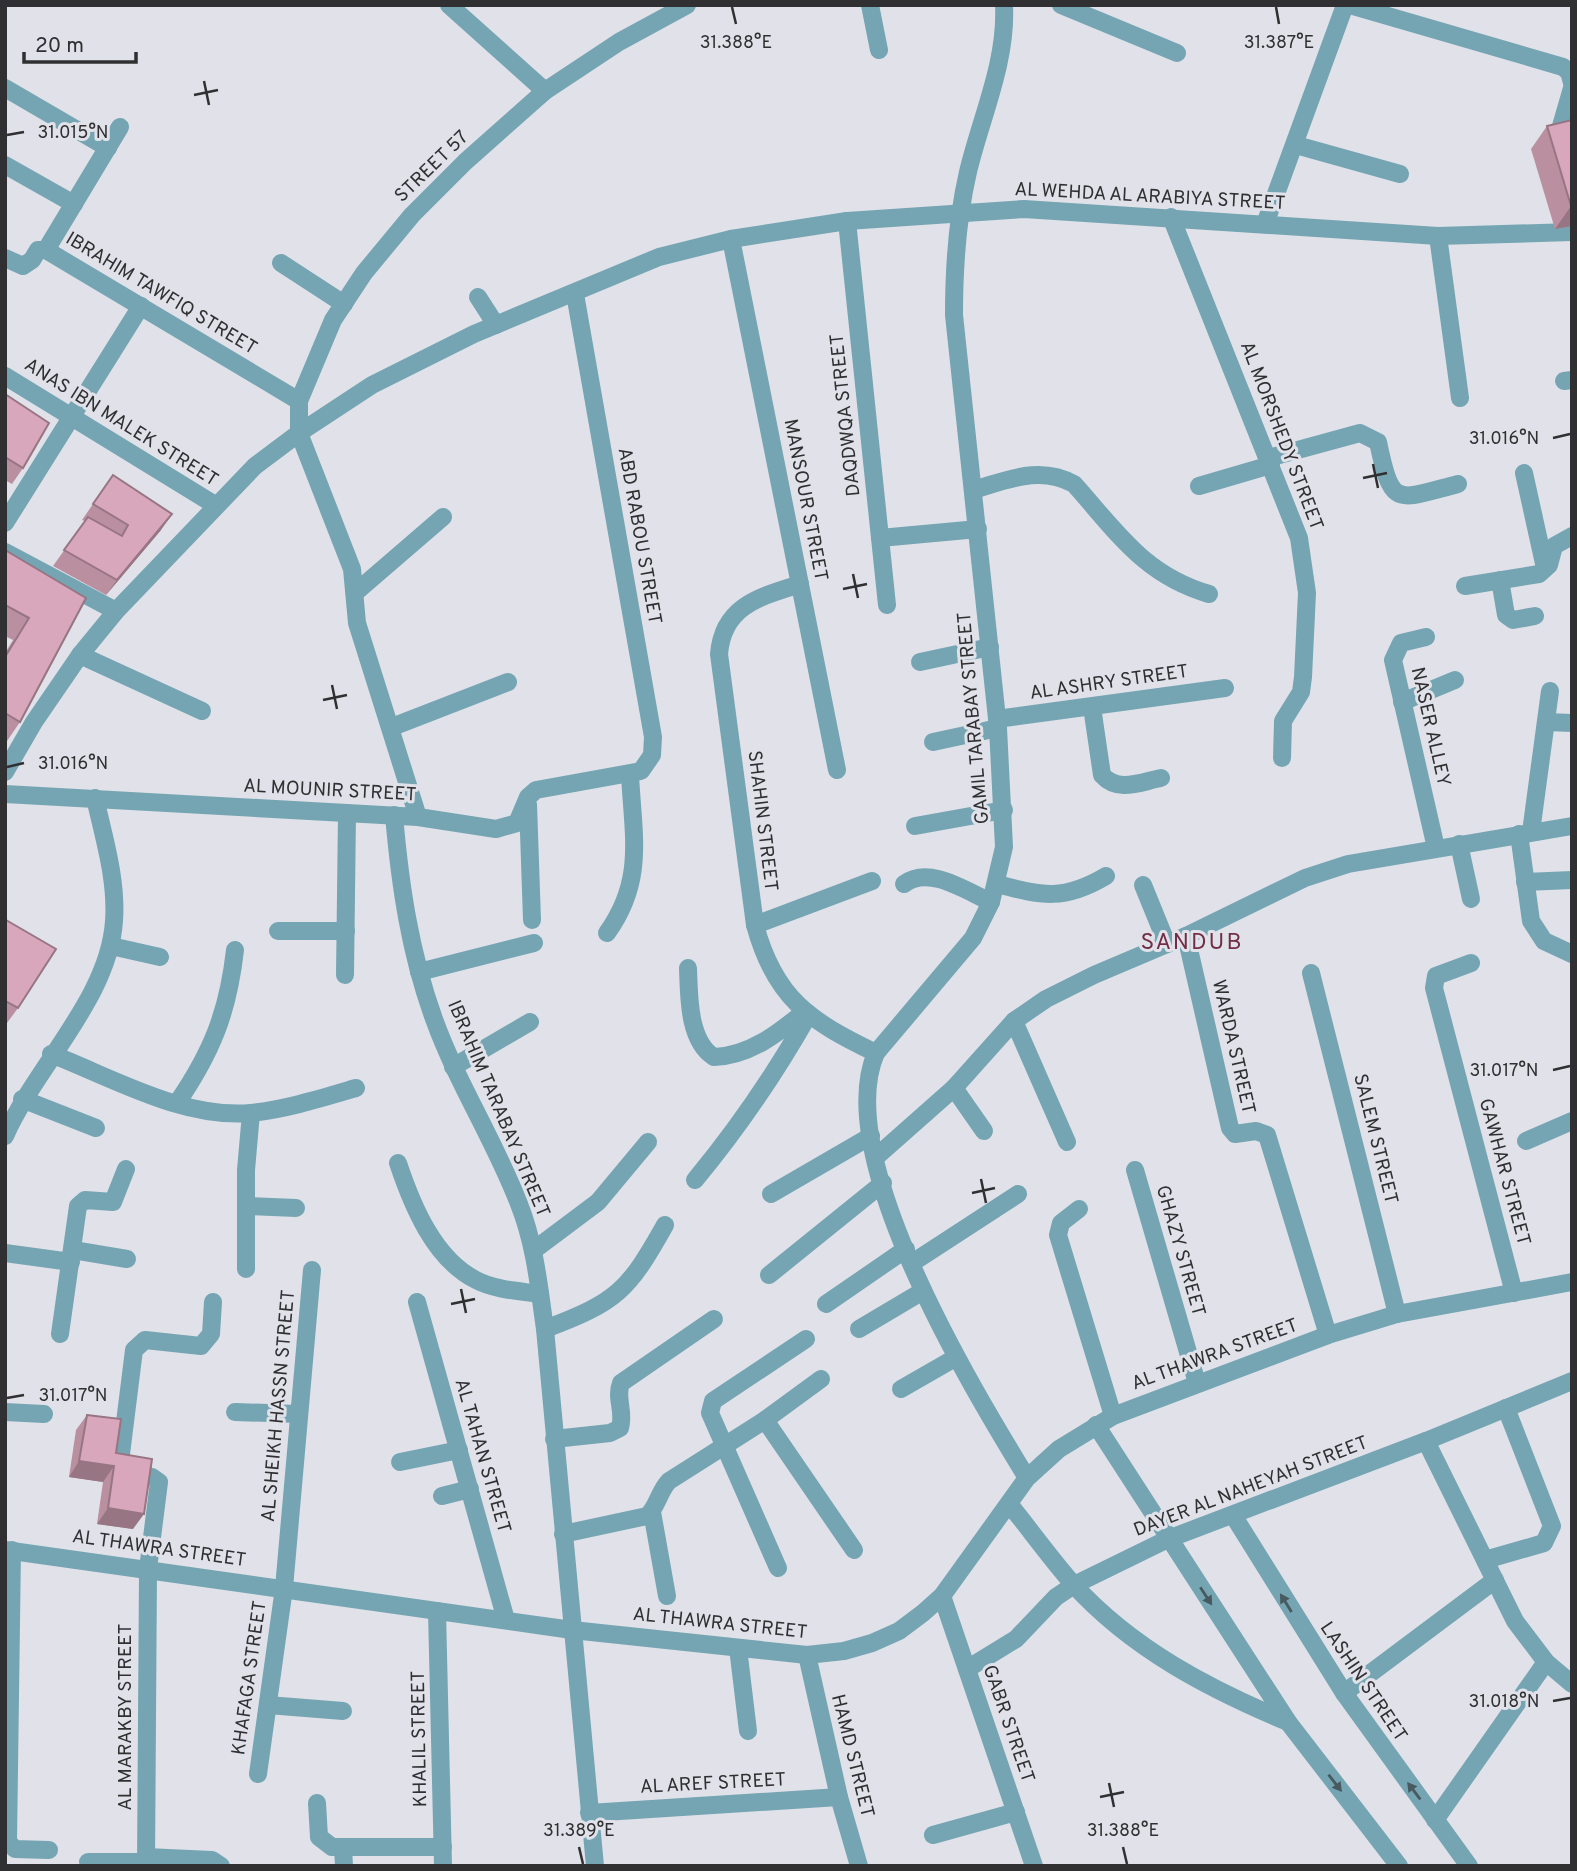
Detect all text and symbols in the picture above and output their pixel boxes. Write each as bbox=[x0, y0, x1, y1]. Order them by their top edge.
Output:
scale bar bbox=[24, 21, 136, 65]
text: 31.388°E bbox=[700, 32, 772, 55]
text: 31.387°E bbox=[1244, 32, 1314, 55]
text: 20 m bbox=[35, 33, 84, 60]
text: 31.015°N bbox=[37, 122, 109, 145]
street label: STREET 57 bbox=[390, 126, 474, 208]
street label: AL WEHDA AL ARABIYA STREET bbox=[1014, 178, 1286, 216]
street label: IBRAHIM TAWFIQ STREET bbox=[61, 227, 261, 361]
street label: DAQDWQA STREET bbox=[826, 332, 866, 498]
street label: AL MORSHEDY STREET bbox=[1234, 338, 1328, 534]
street label: ANAS IBN MALEK STREET bbox=[20, 353, 222, 493]
street label: MANSOUR STREET bbox=[778, 417, 832, 583]
text: 31.016°N bbox=[1469, 428, 1539, 451]
street label: ABD RABOU STREET bbox=[612, 446, 666, 626]
street label: GAMIL TARABAY STREET bbox=[953, 611, 995, 825]
street label: AL ASHRY STREET bbox=[1028, 660, 1190, 706]
street label: NASER ALLEY bbox=[1405, 665, 1455, 789]
street label: SHAHIN STREET bbox=[741, 749, 783, 893]
text: 31.016°N bbox=[38, 753, 108, 776]
street label: AL MOUNIR STREET bbox=[243, 774, 417, 808]
district label: SANDUB bbox=[1140, 929, 1244, 958]
street label: WARDA STREET bbox=[1206, 977, 1260, 1117]
street label: IBRAHIM TARABAY STREET bbox=[441, 997, 555, 1221]
text: 31.017°N bbox=[1469, 1060, 1539, 1083]
street label: SALEM STREET bbox=[1347, 1071, 1403, 1207]
street label: GAWHAR STREET bbox=[1473, 1096, 1535, 1248]
street label: GHAZY STREET bbox=[1150, 1183, 1210, 1319]
street label: AL SHEIKH HASSN STREET bbox=[257, 1289, 301, 1523]
street label: AL THAWRA STREET bbox=[1129, 1314, 1301, 1396]
street label: AL TAHAN STREET bbox=[448, 1376, 516, 1536]
text: 31.017°N bbox=[38, 1385, 108, 1408]
street label: DAYER AL NAHEYAH STREET bbox=[1130, 1431, 1372, 1543]
street label: AL THAWRA STREET bbox=[71, 1525, 247, 1573]
one-way arrow bbox=[1199, 1586, 1212, 1606]
one-way arrow bbox=[1279, 1594, 1292, 1613]
street label: KHAFAGA STREET bbox=[227, 1599, 273, 1757]
street label: AL THAWRA STREET bbox=[632, 1603, 808, 1645]
street label: LASHIN STREET bbox=[1314, 1617, 1412, 1747]
street label: AL MARAKBY STREET bbox=[114, 1623, 138, 1811]
street label: GABR STREET bbox=[977, 1662, 1039, 1786]
street label: KHALIL STREET bbox=[407, 1670, 433, 1808]
text: 31.018°N bbox=[1469, 1691, 1539, 1714]
street label: HAMD STREET bbox=[825, 1692, 879, 1820]
street label: AL AREF STREET bbox=[639, 1768, 787, 1800]
one-way arrow bbox=[1328, 1774, 1342, 1792]
one-way arrow bbox=[1406, 1783, 1421, 1801]
text: 31.389°E bbox=[543, 1820, 615, 1843]
text: 31.388°E bbox=[1087, 1820, 1159, 1843]

